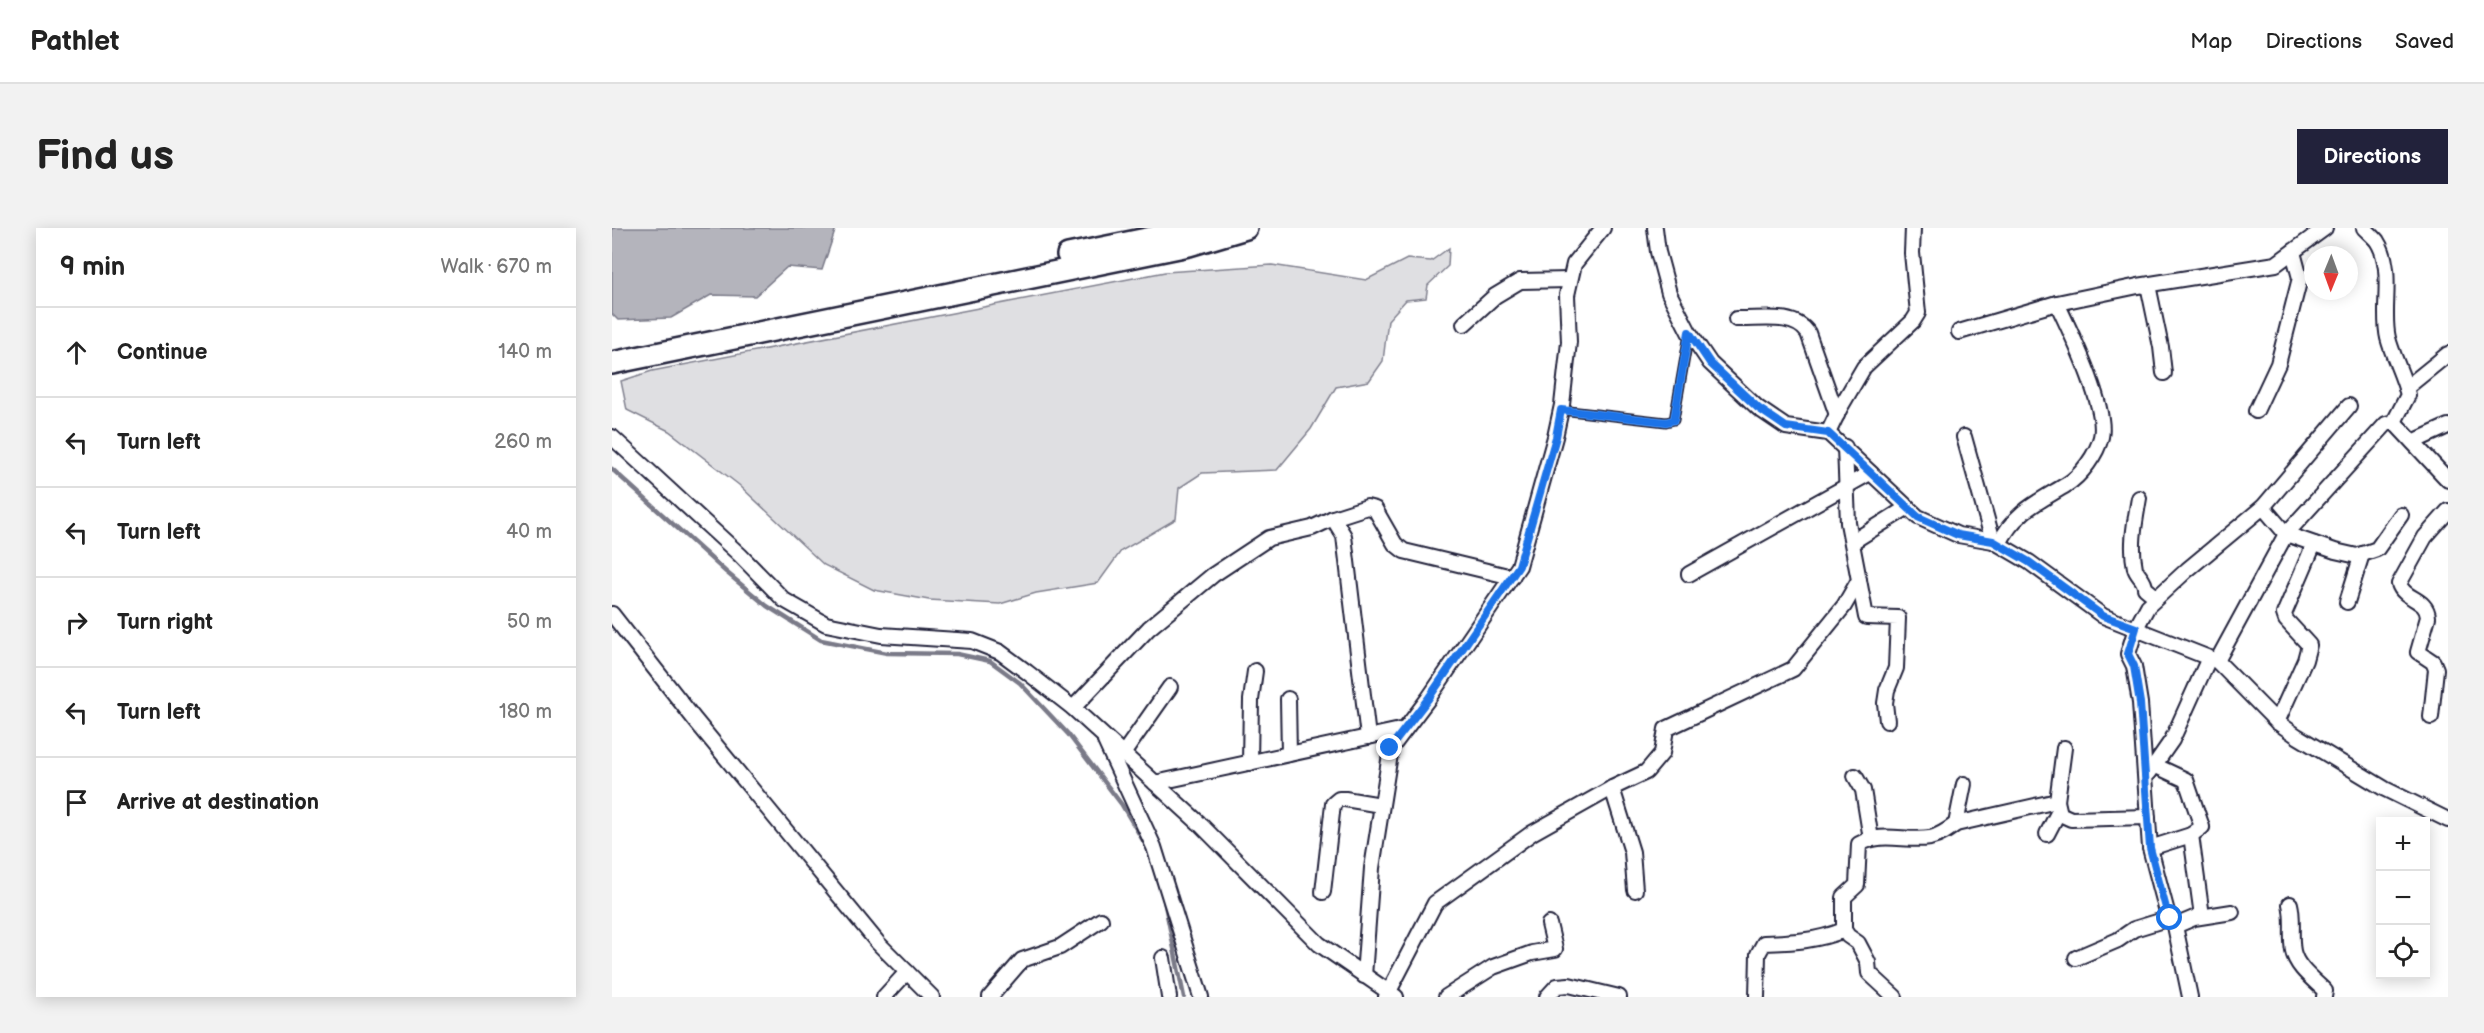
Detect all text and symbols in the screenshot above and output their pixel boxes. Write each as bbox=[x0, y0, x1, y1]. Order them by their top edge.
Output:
text: Pathlet bbox=[30, 25, 119, 58]
text: Map bbox=[2190, 29, 2233, 54]
text: Directions bbox=[2266, 29, 2362, 54]
text: Saved bbox=[2395, 29, 2454, 54]
button: Directions bbox=[2297, 129, 2448, 184]
text: Find us bbox=[36, 131, 174, 182]
north arrow bbox=[2304, 246, 2358, 300]
text: 9 min bbox=[60, 252, 125, 283]
text: Walk · 670 m bbox=[441, 255, 552, 279]
icon: ahead bbox=[60, 336, 93, 369]
text: Continue bbox=[117, 339, 207, 366]
text: 140 m bbox=[498, 340, 552, 364]
icon: left bbox=[60, 426, 93, 459]
text: Turn left bbox=[117, 429, 201, 456]
text: 260 m bbox=[494, 430, 552, 454]
icon: left bbox=[60, 516, 93, 549]
text: Turn left bbox=[117, 519, 201, 546]
text: 40 m bbox=[506, 520, 552, 544]
icon: right bbox=[60, 606, 93, 639]
text: Turn right bbox=[117, 609, 213, 636]
text: 50 m bbox=[507, 610, 552, 634]
icon: left bbox=[60, 696, 93, 729]
text: Turn left bbox=[117, 699, 201, 726]
text: 180 m bbox=[499, 700, 552, 724]
route end bbox=[1376, 734, 1402, 760]
icon: arrive bbox=[60, 786, 93, 819]
text: Arrive at destination bbox=[117, 789, 319, 816]
map controls bbox=[2376, 817, 2430, 979]
button: + bbox=[2376, 817, 2430, 871]
button: − bbox=[2376, 871, 2430, 925]
route start bbox=[2156, 904, 2182, 930]
button: locate bbox=[2376, 925, 2430, 979]

